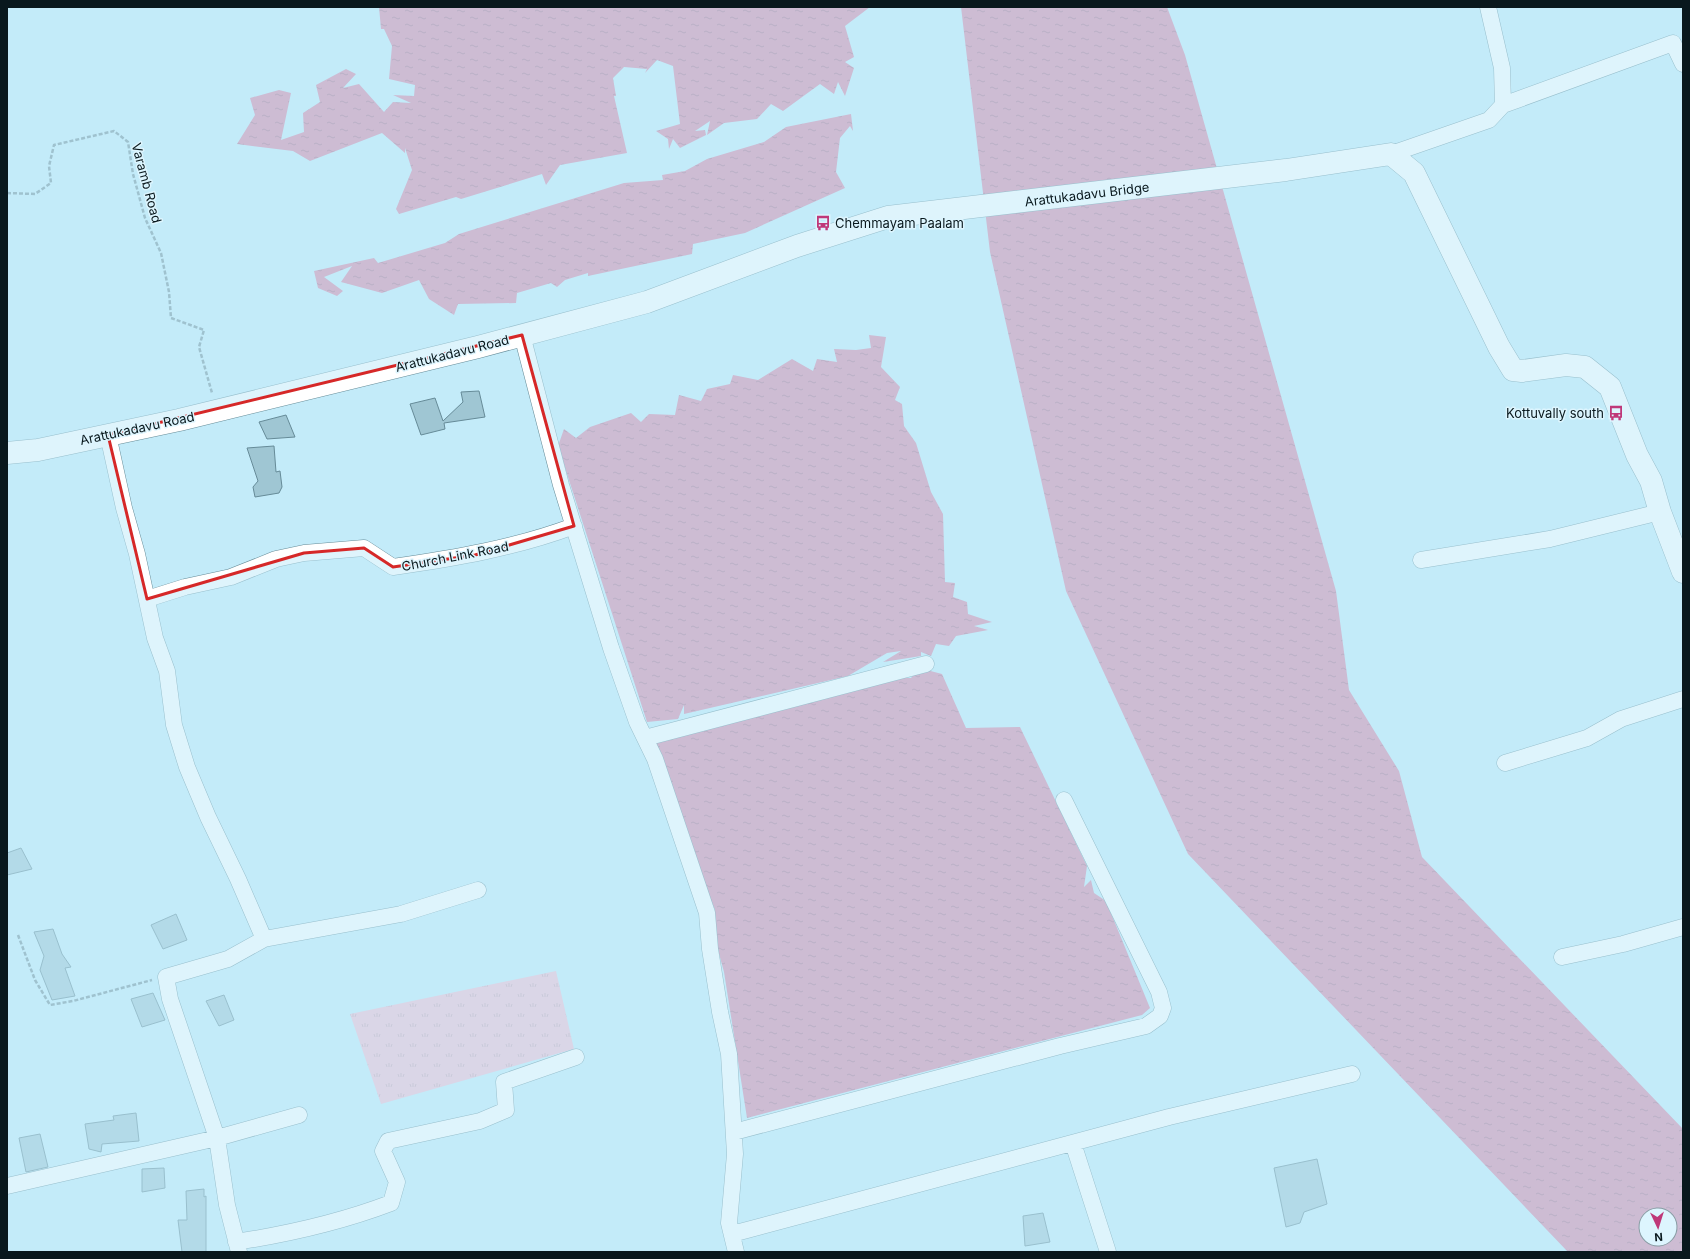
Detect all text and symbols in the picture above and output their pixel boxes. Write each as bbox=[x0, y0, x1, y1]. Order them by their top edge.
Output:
street label: Varamb Road bbox=[129, 141, 165, 225]
street label: Arattukadavu Bridge bbox=[1024, 178, 1150, 210]
bus stop icon: Chemmayam Paalam bbox=[814, 214, 832, 232]
place label: Chemmayam Paalam bbox=[835, 215, 964, 231]
street label: Arattukadavu Road bbox=[394, 331, 510, 375]
bus stop icon: Kottuvally south bbox=[1607, 404, 1625, 422]
place label: Kottuvally south bbox=[1506, 405, 1604, 421]
street label: Arattukadavu Road bbox=[78, 408, 196, 448]
street label: Church Link Road bbox=[400, 538, 510, 574]
north arrow bbox=[1638, 1207, 1678, 1247]
text: N bbox=[1654, 1230, 1663, 1244]

